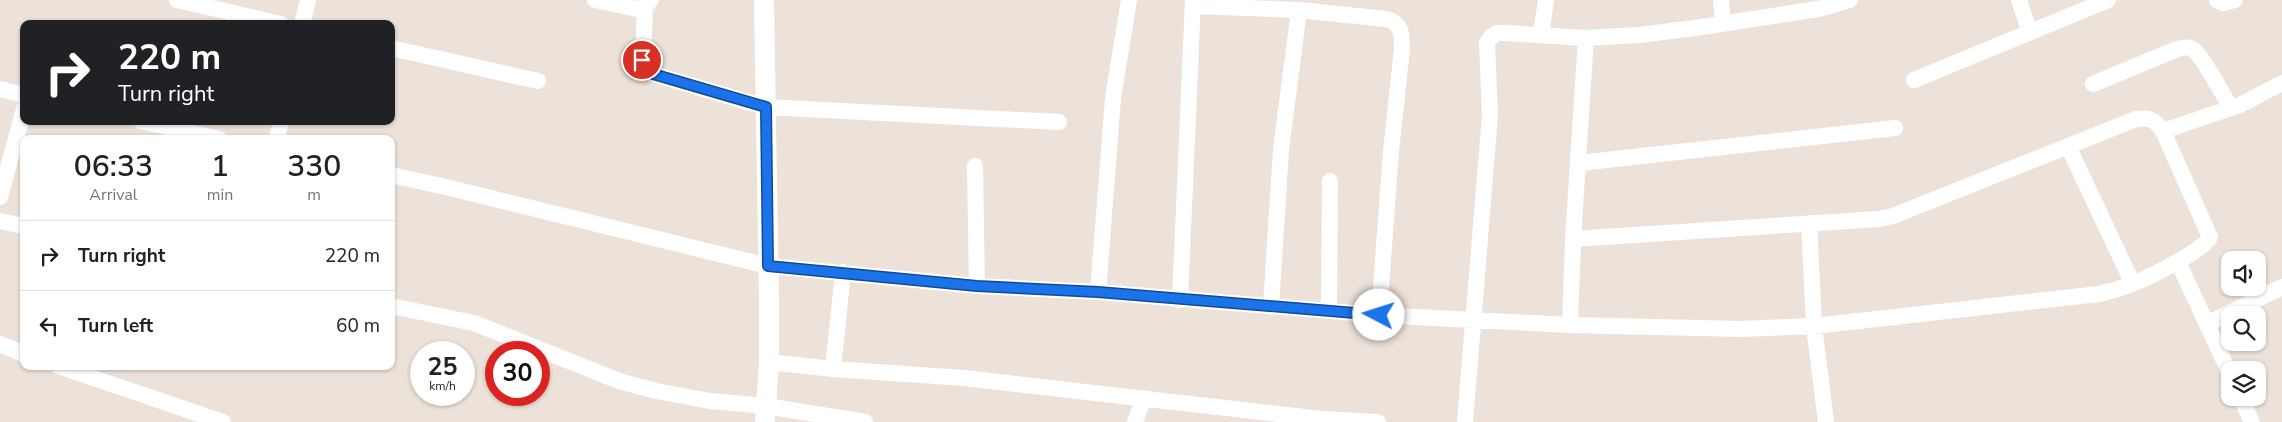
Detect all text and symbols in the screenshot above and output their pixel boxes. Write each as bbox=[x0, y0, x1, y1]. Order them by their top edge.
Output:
text: 220 m bbox=[118, 34, 221, 81]
pin bbox=[621, 39, 663, 81]
icon: right bbox=[35, 40, 100, 105]
icon: arrive bbox=[628, 46, 656, 74]
text: Turn right bbox=[118, 79, 214, 109]
text: 06:33 bbox=[74, 146, 153, 187]
text: 1 bbox=[211, 146, 229, 187]
text: 330 bbox=[287, 146, 341, 187]
text: Arrival bbox=[89, 184, 137, 206]
text: min bbox=[207, 184, 233, 206]
text: m bbox=[307, 184, 321, 206]
icon: right bbox=[35, 242, 63, 270]
text: Turn right bbox=[78, 243, 165, 269]
text: 220 m bbox=[325, 243, 380, 269]
map controls bbox=[2221, 251, 2266, 406]
button: sound bbox=[2221, 251, 2266, 296]
position arrow bbox=[1352, 288, 1404, 340]
button: search bbox=[2221, 306, 2266, 351]
icon: left bbox=[35, 312, 63, 340]
text: Turn left bbox=[78, 313, 153, 339]
text: 60 m bbox=[336, 313, 380, 339]
speed limit sign: 30 bbox=[485, 341, 550, 406]
text: 25 bbox=[427, 350, 458, 384]
button: layers bbox=[2221, 361, 2266, 406]
text: km/h bbox=[429, 378, 456, 394]

